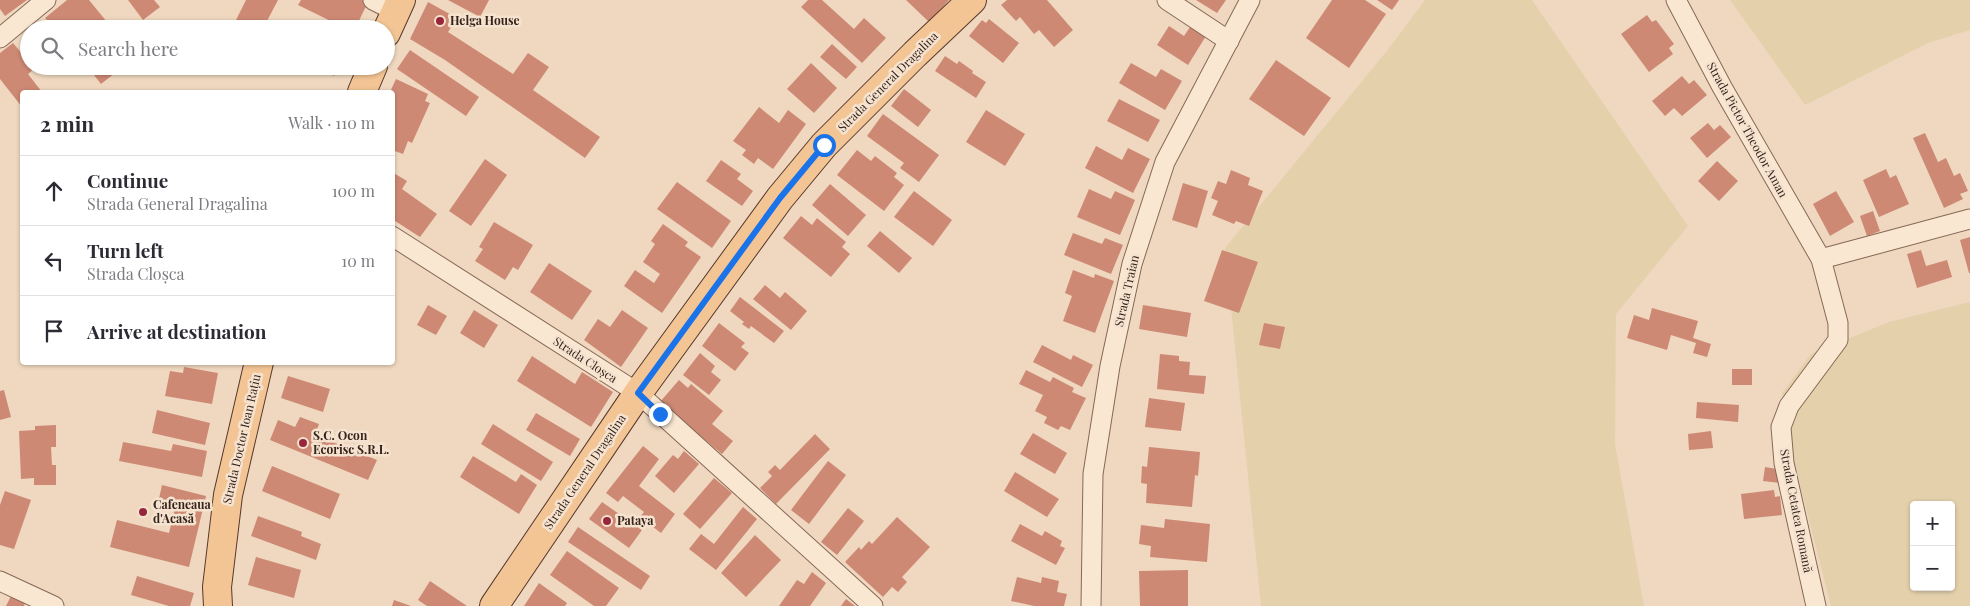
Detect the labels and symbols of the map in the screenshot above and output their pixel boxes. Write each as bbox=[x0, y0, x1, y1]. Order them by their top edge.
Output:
place label: Helga House bbox=[450, 12, 520, 28]
marker: Helga House bbox=[434, 15, 446, 27]
street label: Strada General Dragalina bbox=[834, 28, 941, 135]
street label: Strada Pictor Theodor Aman bbox=[1704, 59, 1792, 200]
route start bbox=[813, 134, 836, 157]
street label: Strada Traian bbox=[1110, 253, 1142, 328]
street label: Strada Cloșca bbox=[551, 333, 621, 386]
street label: Strada Doctor Ioan Rațiu bbox=[218, 372, 264, 505]
route end bbox=[649, 403, 672, 426]
street label: Strada General Dragalina bbox=[540, 411, 629, 532]
place label: S.C. Ocon Ecorisc S.R.L. bbox=[313, 427, 389, 457]
marker: S.C. Ocon Ecorisc S.R.L. bbox=[297, 437, 309, 449]
street label: Strada Cetatea Romană bbox=[1777, 448, 1817, 574]
place label: Cafeneaua d'Acasă bbox=[153, 496, 212, 526]
marker: Cafeneaua d'Acasă bbox=[137, 506, 149, 518]
place label: Pataya bbox=[617, 512, 654, 528]
marker: Pataya bbox=[601, 515, 613, 527]

